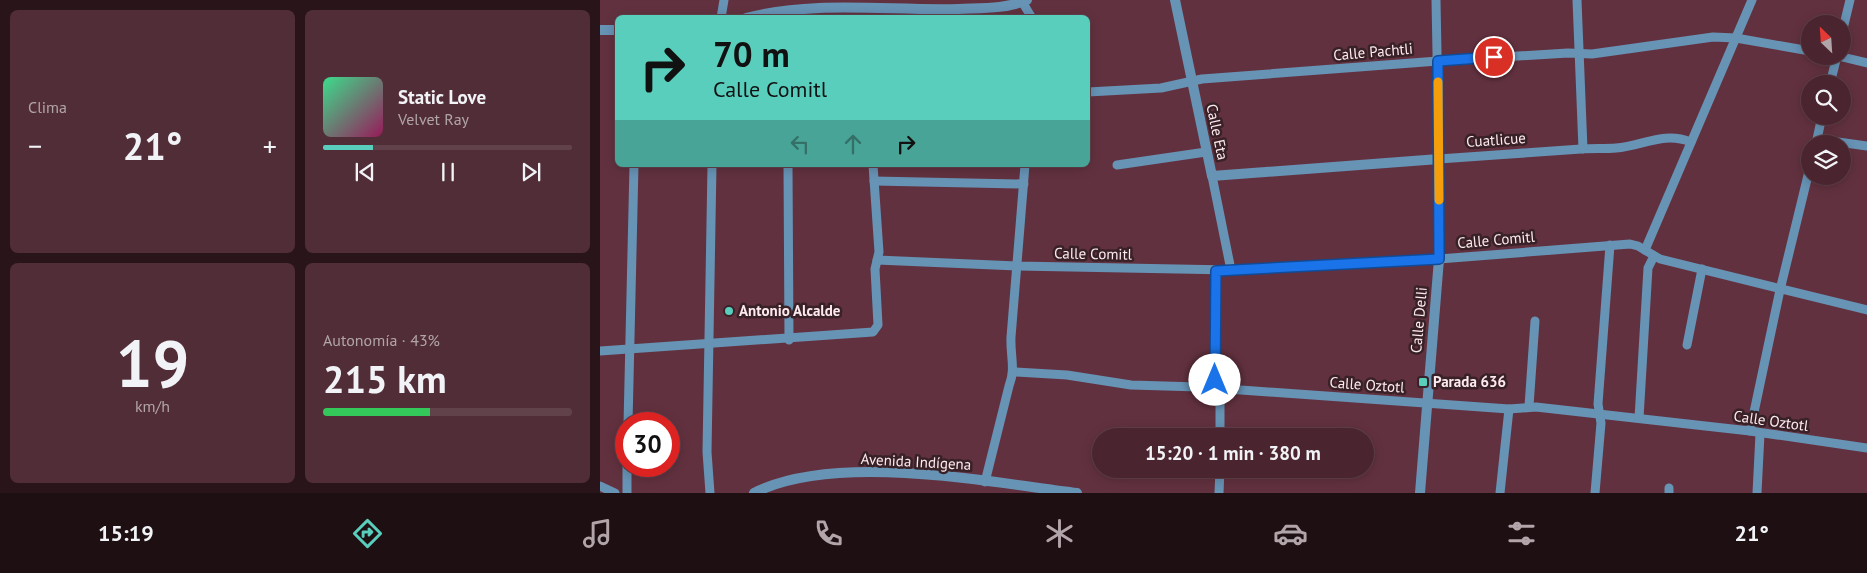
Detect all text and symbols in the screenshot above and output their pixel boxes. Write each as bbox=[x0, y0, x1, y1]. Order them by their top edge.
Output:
north arrow bbox=[1801, 15, 1851, 65]
map controls bbox=[1801, 15, 1851, 185]
text: 70 m bbox=[713, 31, 790, 77]
icon: right bbox=[630, 35, 695, 100]
pin bbox=[1473, 36, 1515, 78]
street label: Calle Pachtli bbox=[1332, 39, 1414, 64]
icon: arrive bbox=[1480, 43, 1508, 71]
text: Calle Comitl bbox=[713, 75, 827, 103]
button: search bbox=[1801, 75, 1851, 125]
text: Static Love bbox=[398, 85, 486, 109]
text: Clima bbox=[28, 97, 67, 117]
street label: Calle Eta bbox=[1202, 102, 1233, 162]
text: Velvet Ray bbox=[398, 109, 469, 129]
text: 21° bbox=[123, 121, 182, 170]
text: − bbox=[28, 127, 42, 164]
text: + bbox=[263, 127, 277, 164]
street label: Cuatlicue bbox=[1465, 128, 1526, 151]
icon: left bbox=[786, 130, 814, 158]
icon: ahead bbox=[839, 130, 867, 158]
icon: right bbox=[892, 130, 920, 158]
button: layers bbox=[1801, 135, 1851, 185]
icon: previous bbox=[351, 158, 379, 186]
icon: pause bbox=[434, 158, 462, 186]
icon: next bbox=[517, 158, 545, 186]
street label: Calle Comitl bbox=[1456, 227, 1536, 252]
street label: Calle Comitl bbox=[1054, 243, 1133, 264]
street label: Calle Delli bbox=[1406, 286, 1431, 354]
place label: Antonio Alcalde bbox=[739, 301, 841, 320]
marker: Antonio Alcalde bbox=[723, 305, 735, 317]
text: 19 bbox=[116, 321, 189, 405]
text: Autonomía · 43% bbox=[323, 330, 440, 350]
position arrow bbox=[1188, 353, 1240, 405]
text: 215 km bbox=[323, 354, 447, 403]
street label: Calle Oztotl bbox=[1329, 372, 1406, 397]
place label: Parada 636 bbox=[1433, 372, 1506, 391]
marker: Parada 636 bbox=[1417, 376, 1429, 388]
text: km/h bbox=[135, 396, 170, 416]
street label: Calle Oztotl bbox=[1733, 406, 1810, 435]
speed limit sign: 30 bbox=[615, 412, 680, 477]
text: 15:20 · 1 min · 380 m bbox=[1145, 441, 1321, 465]
street label: Avenida Indígena bbox=[860, 449, 972, 474]
icon: directions bbox=[350, 516, 385, 551]
icon: music bbox=[580, 516, 615, 551]
icon: phone bbox=[811, 516, 846, 551]
icon: climate bbox=[1042, 516, 1077, 551]
icon: car bbox=[1273, 516, 1308, 551]
icon: filters bbox=[1504, 516, 1539, 551]
text: 15:19 bbox=[98, 519, 154, 547]
text: 21° bbox=[1734, 519, 1769, 547]

